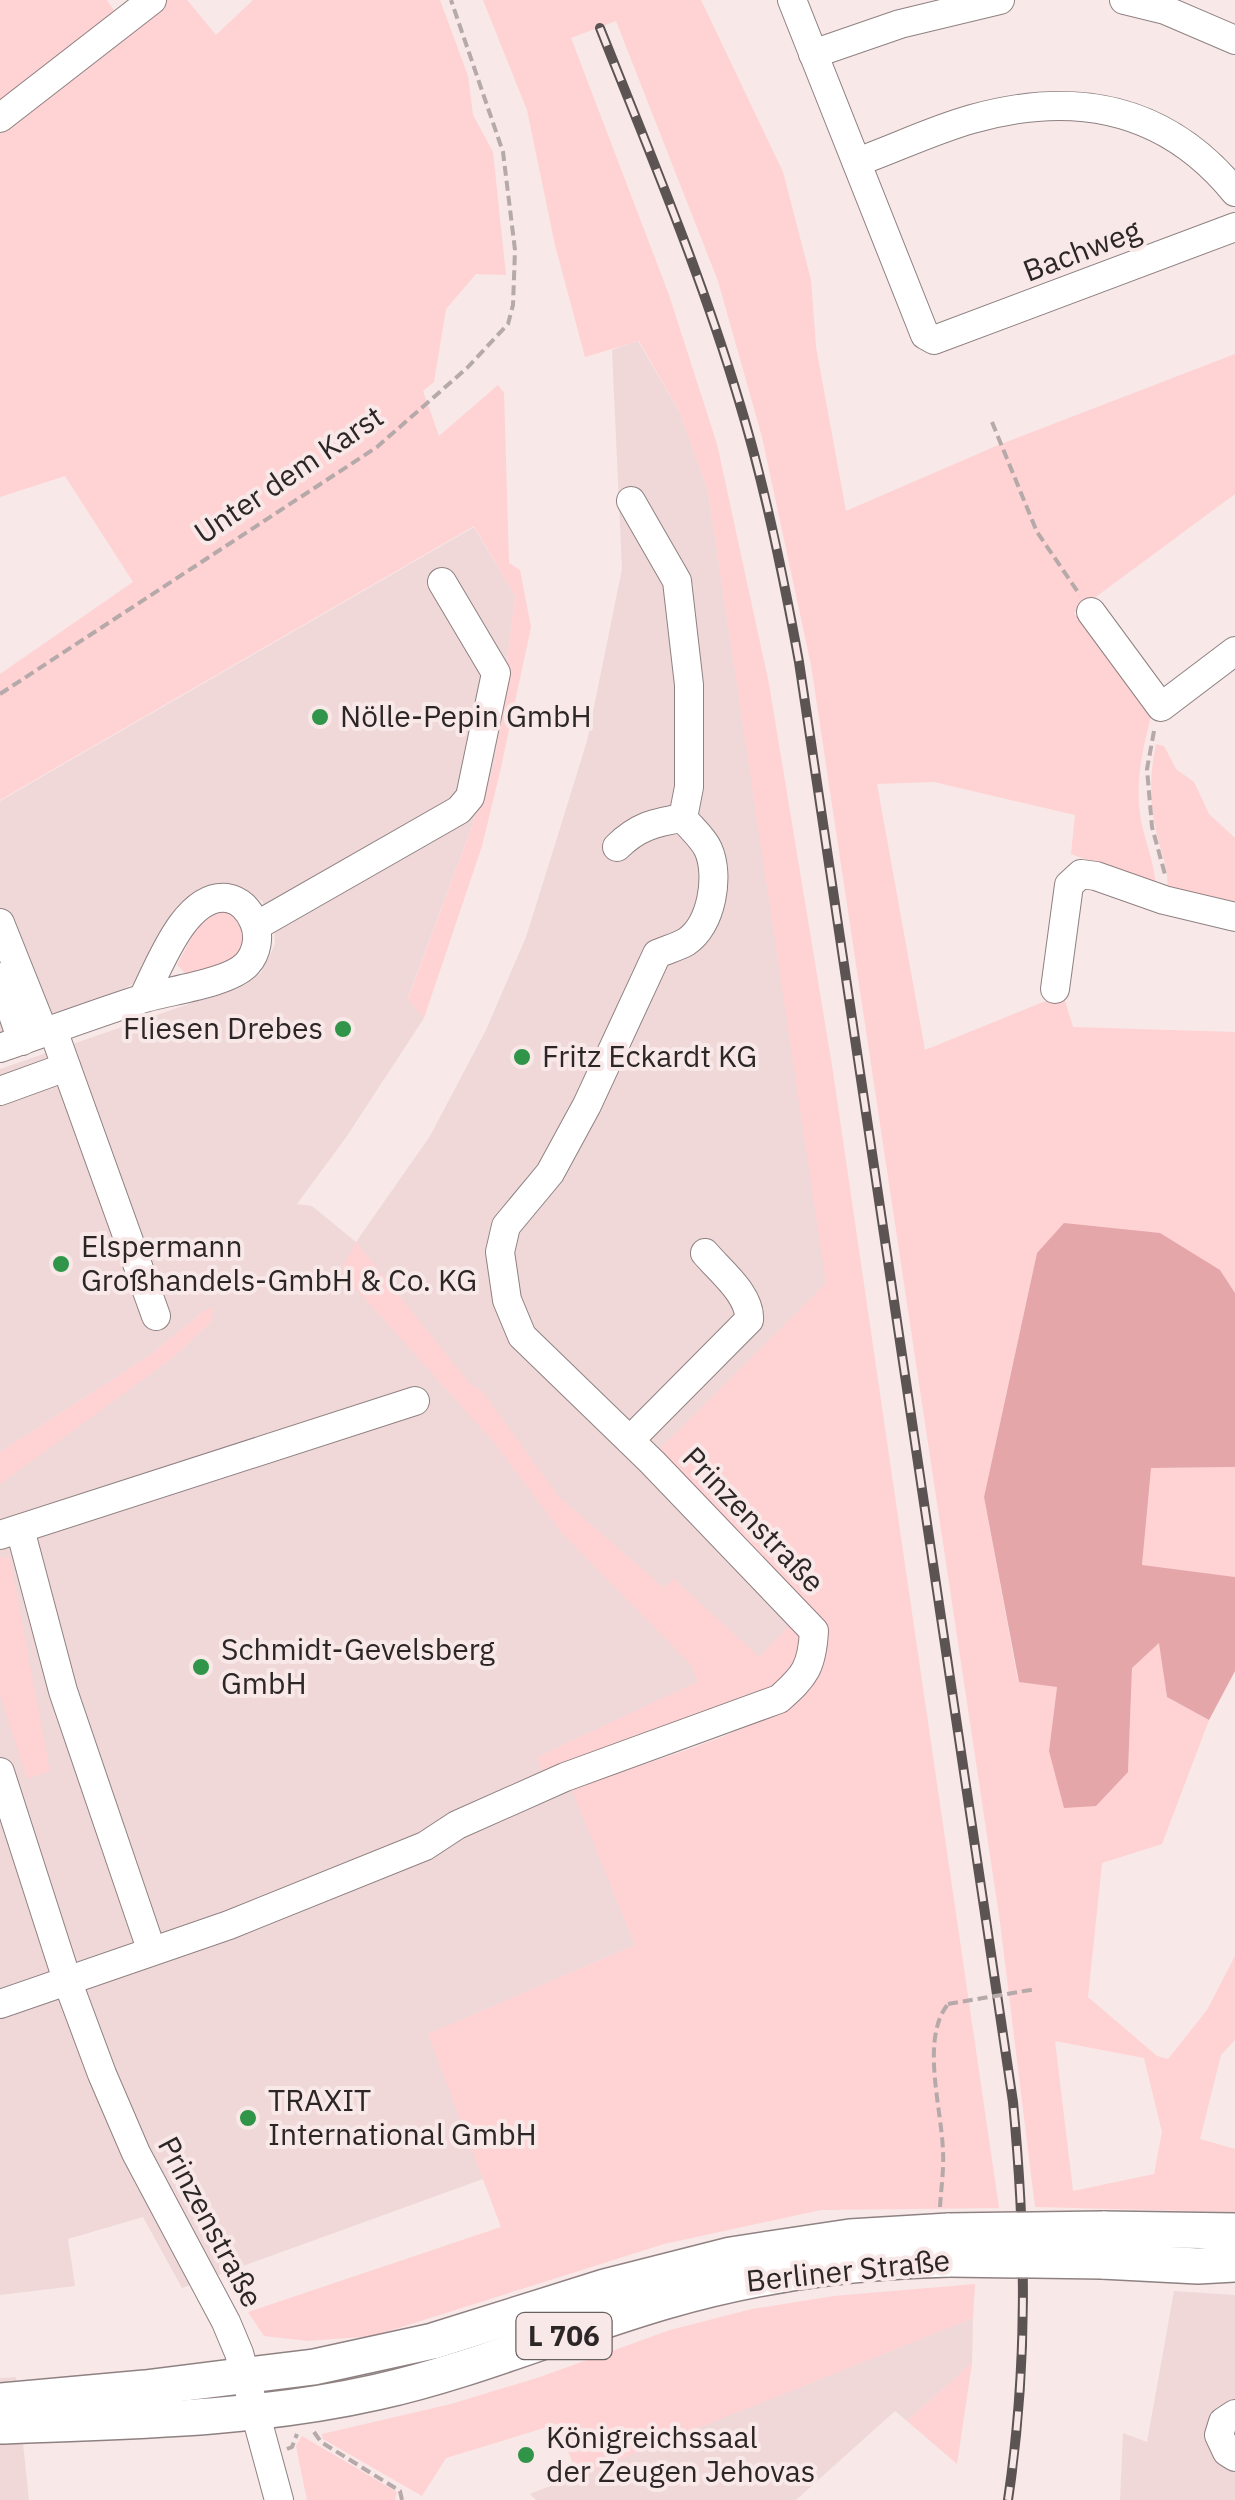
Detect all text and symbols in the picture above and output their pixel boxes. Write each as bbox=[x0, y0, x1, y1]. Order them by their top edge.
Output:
street label: Bachweg bbox=[1017, 209, 1146, 290]
street label: Unter dem Karst bbox=[186, 396, 390, 551]
place label: Nölle-Pepin GmbH bbox=[340, 696, 592, 735]
marker: Nölle-Pepin GmbH bbox=[309, 706, 331, 728]
place label: Fliesen Drebes bbox=[123, 1008, 323, 1047]
marker: Fliesen Drebes bbox=[332, 1018, 354, 1040]
place label: Fritz Eckardt KG bbox=[542, 1036, 757, 1075]
marker: Fritz Eckardt KG bbox=[511, 1046, 533, 1068]
place label: Elspermann Großhandels-GmbH & Co. KG bbox=[81, 1226, 477, 1299]
marker: Elspermann Großhandels-GmbH & Co. KG bbox=[50, 1253, 72, 1275]
street label: Prinzenstraße bbox=[675, 1438, 833, 1600]
place label: Schmidt-Gevelsberg GmbH bbox=[221, 1629, 495, 1702]
marker: Schmidt-Gevelsberg GmbH bbox=[190, 1656, 212, 1678]
place label: TRAXIT International GmbH bbox=[268, 2080, 537, 2153]
marker: TRAXIT International GmbH bbox=[237, 2107, 259, 2129]
street label: Prinzenstraße bbox=[150, 2129, 273, 2313]
street label: Berliner Straße bbox=[744, 2239, 952, 2300]
road number: L 706 bbox=[516, 2313, 612, 2359]
place label: Königreichssaal der Zeugen Jehovas bbox=[546, 2417, 815, 2490]
marker: Königreichssaal der Zeugen Jehovas bbox=[515, 2444, 537, 2466]

